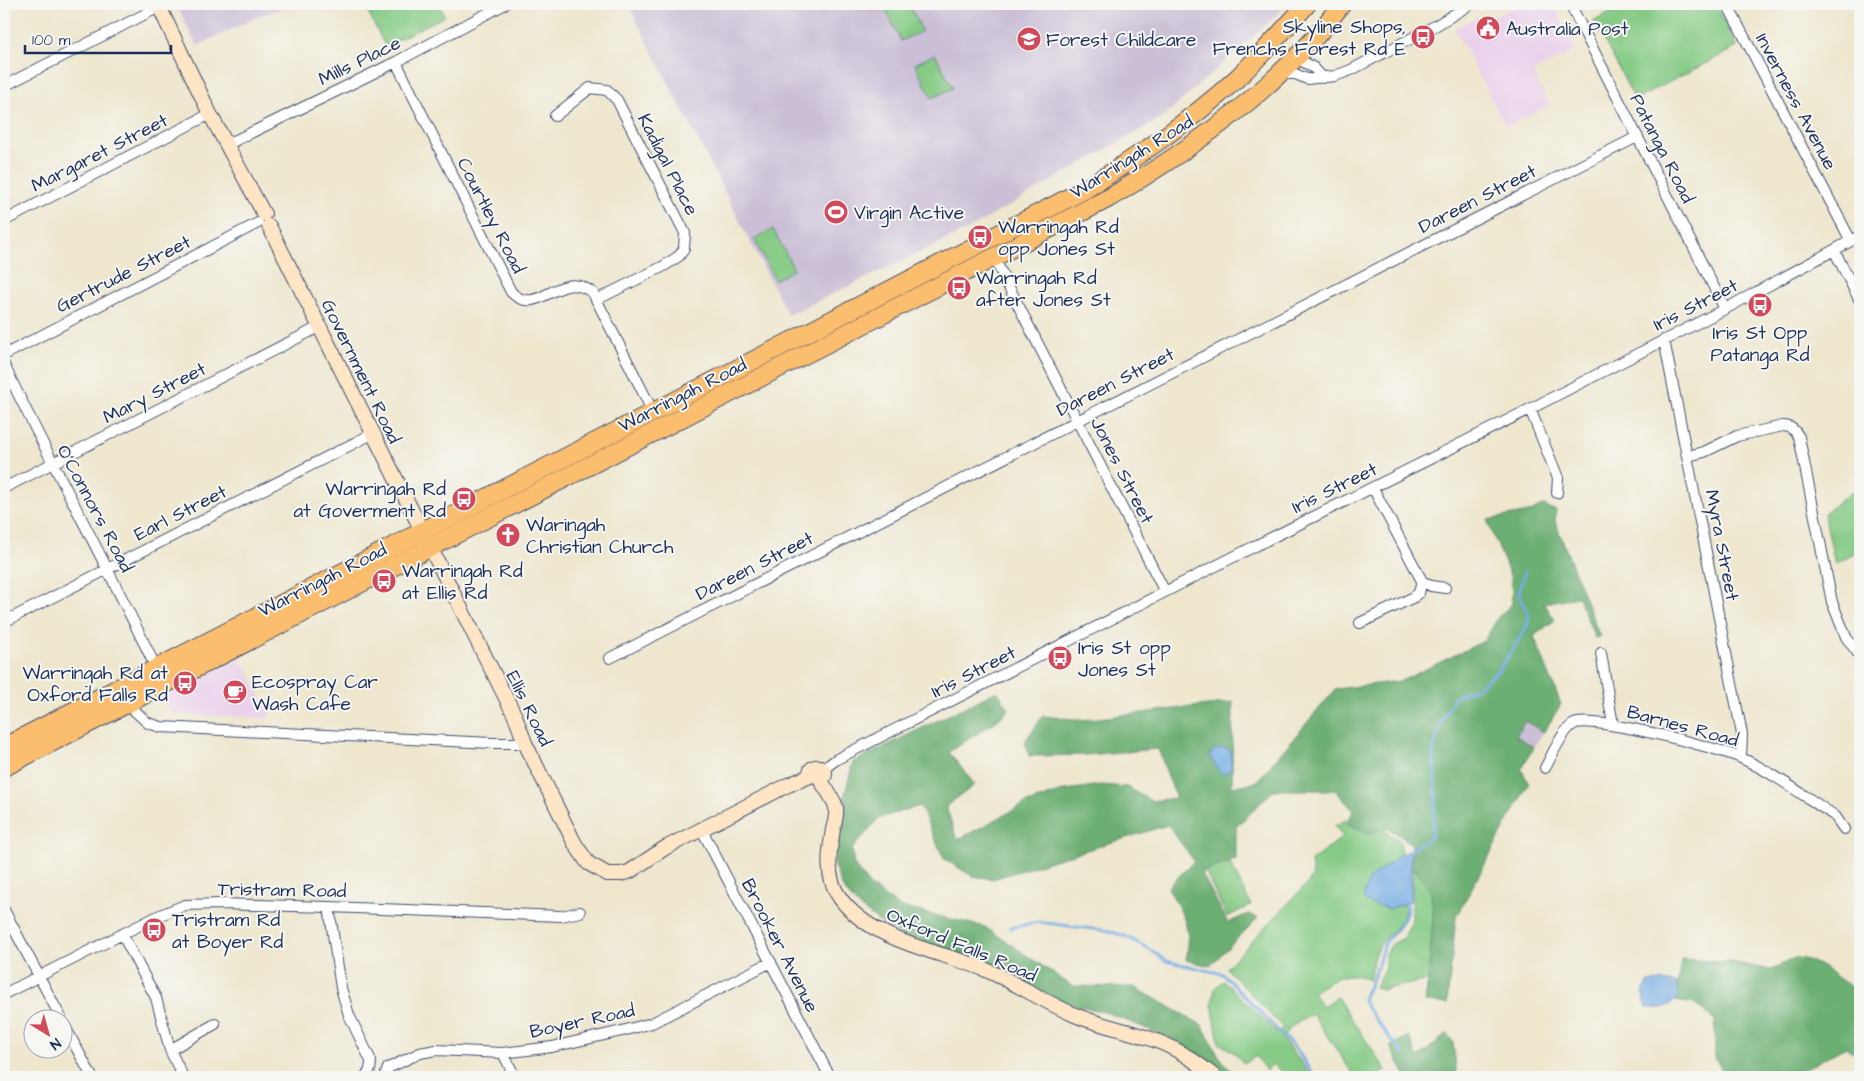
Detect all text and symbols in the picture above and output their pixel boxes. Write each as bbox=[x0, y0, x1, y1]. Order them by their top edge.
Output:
place label: Skyline Shops, Frenchs Forest Rd E bbox=[1212, 14, 1406, 63]
public building icon: Australia Post bbox=[1475, 15, 1501, 41]
place label: Australia Post bbox=[1506, 16, 1629, 43]
scale bar bbox=[25, 22, 171, 54]
bus stop icon: Skyline Shops, Frenchs Forest Rd E bbox=[1410, 24, 1436, 50]
school or university icon: Forest Childcare bbox=[1016, 26, 1042, 52]
place label: Forest Childcare bbox=[1046, 27, 1196, 54]
street label: Inverness Avenue bbox=[1748, 29, 1843, 175]
text: 100 m bbox=[32, 30, 71, 51]
street label: Mills Place bbox=[314, 30, 405, 93]
street label: Patanga Road bbox=[1622, 89, 1701, 209]
street label: Margaret Street bbox=[27, 107, 173, 200]
street label: Warringah Road bbox=[1065, 108, 1199, 207]
street label: Kadigal Place bbox=[630, 109, 705, 221]
street label: Courtley Road bbox=[449, 153, 532, 279]
street label: Dareen Street bbox=[1414, 158, 1541, 241]
sports icon: Virgin Active bbox=[823, 199, 849, 225]
place label: Virgin Active bbox=[854, 200, 964, 228]
place label: Warringah Rd opp Jones St bbox=[998, 214, 1119, 263]
bus stop icon: Warringah Rd opp Jones St bbox=[967, 224, 993, 250]
street label: Gertrude Street bbox=[52, 229, 196, 320]
place label: Warringah Rd after Jones St bbox=[976, 265, 1111, 314]
street label: Iris Street bbox=[1649, 272, 1743, 338]
bus stop icon: Warringah Rd after Jones St bbox=[946, 275, 972, 301]
bus stop icon: Iris St Opp Patanga Rd bbox=[1747, 292, 1773, 318]
street label: Government Road bbox=[314, 295, 407, 449]
place label: Iris St Opp Patanga Rd bbox=[1711, 320, 1810, 370]
street label: Dareen Street bbox=[1052, 341, 1179, 424]
street label: Warringah Road bbox=[614, 351, 752, 440]
street label: Mary Street bbox=[98, 356, 212, 432]
street label: Jones Street bbox=[1083, 413, 1160, 529]
street label: O'Connors Road bbox=[50, 440, 140, 577]
street label: Iris Street bbox=[1287, 456, 1382, 521]
place label: Warringah Rd at Goverment Rd bbox=[293, 476, 446, 525]
street label: Earl Street bbox=[130, 478, 232, 548]
bus stop icon: Warringah Rd at Goverment Rd bbox=[451, 486, 477, 512]
street label: Myra Street bbox=[1697, 487, 1746, 604]
place label: Waringah Christian Church bbox=[526, 512, 674, 561]
church icon: Waringah Christian Church bbox=[495, 522, 521, 548]
street label: Dareen Street bbox=[691, 525, 818, 608]
street label: Warringah Road bbox=[254, 536, 392, 625]
place label: Warringah Rd at Ellis Rd bbox=[402, 558, 523, 607]
bus stop icon: Warringah Rd at Ellis Rd bbox=[371, 568, 397, 594]
place label: Iris St opp Jones St bbox=[1078, 635, 1171, 684]
street label: Iris Street bbox=[927, 639, 1021, 705]
bus stop icon: Iris St opp Jones St bbox=[1047, 645, 1073, 671]
place label: Warringah Rd at Oxford Falls Rd bbox=[22, 660, 168, 709]
street label: Ellis Road bbox=[499, 666, 559, 751]
place label: Ecospray Car Wash Cafe bbox=[252, 669, 378, 718]
bus stop icon: Warringah Rd at Oxford Falls Rd bbox=[172, 670, 198, 696]
cafe icon: Ecospray Car Wash Cafe bbox=[222, 679, 248, 705]
street label: Barnes Road bbox=[1624, 699, 1742, 754]
street label: Brooker Avenue bbox=[734, 874, 825, 1017]
street label: Tristram Road bbox=[217, 876, 347, 905]
street label: Oxford Falls Road bbox=[882, 901, 1041, 989]
place label: Tristram Rd at Boyer Rd bbox=[172, 907, 283, 957]
bus stop icon: Tristram Rd at Boyer Rd bbox=[141, 917, 167, 943]
street label: Boyer Road bbox=[527, 997, 638, 1047]
north arrow bbox=[22, 1008, 72, 1058]
text: N bbox=[46, 1033, 65, 1054]

